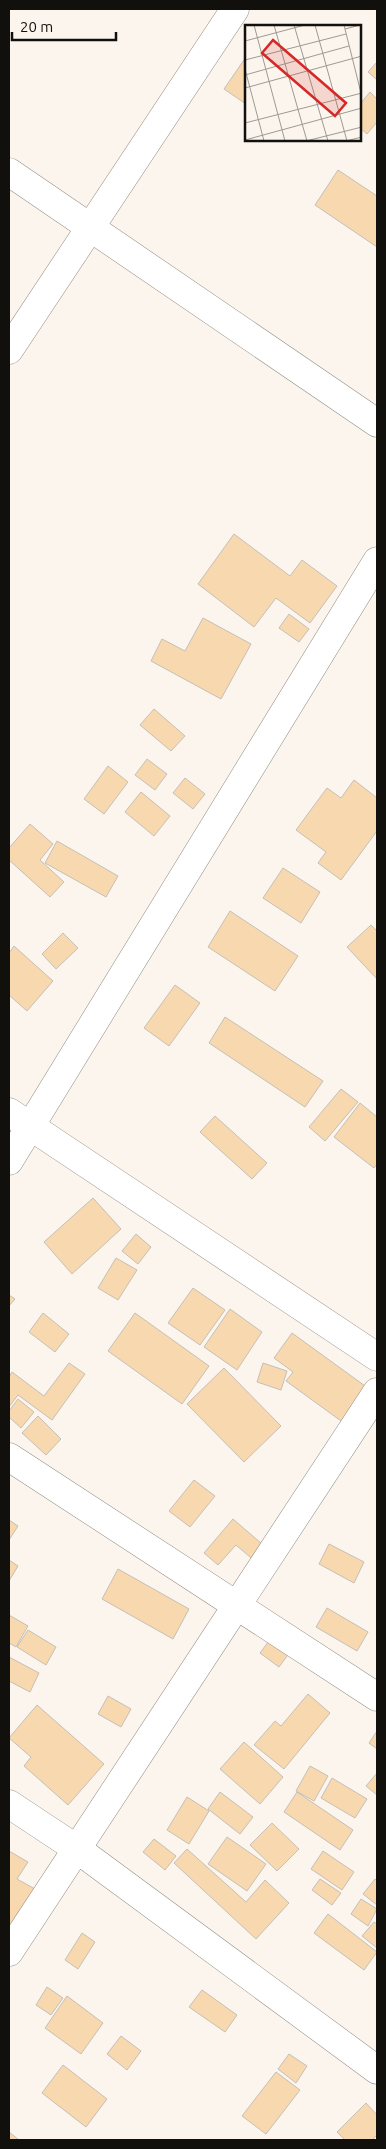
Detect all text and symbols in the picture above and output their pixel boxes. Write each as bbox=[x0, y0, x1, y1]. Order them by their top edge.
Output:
scale bar bbox=[12, 10, 116, 42]
text: 20 m bbox=[20, 18, 53, 35]
inset map bbox=[245, 25, 361, 141]

